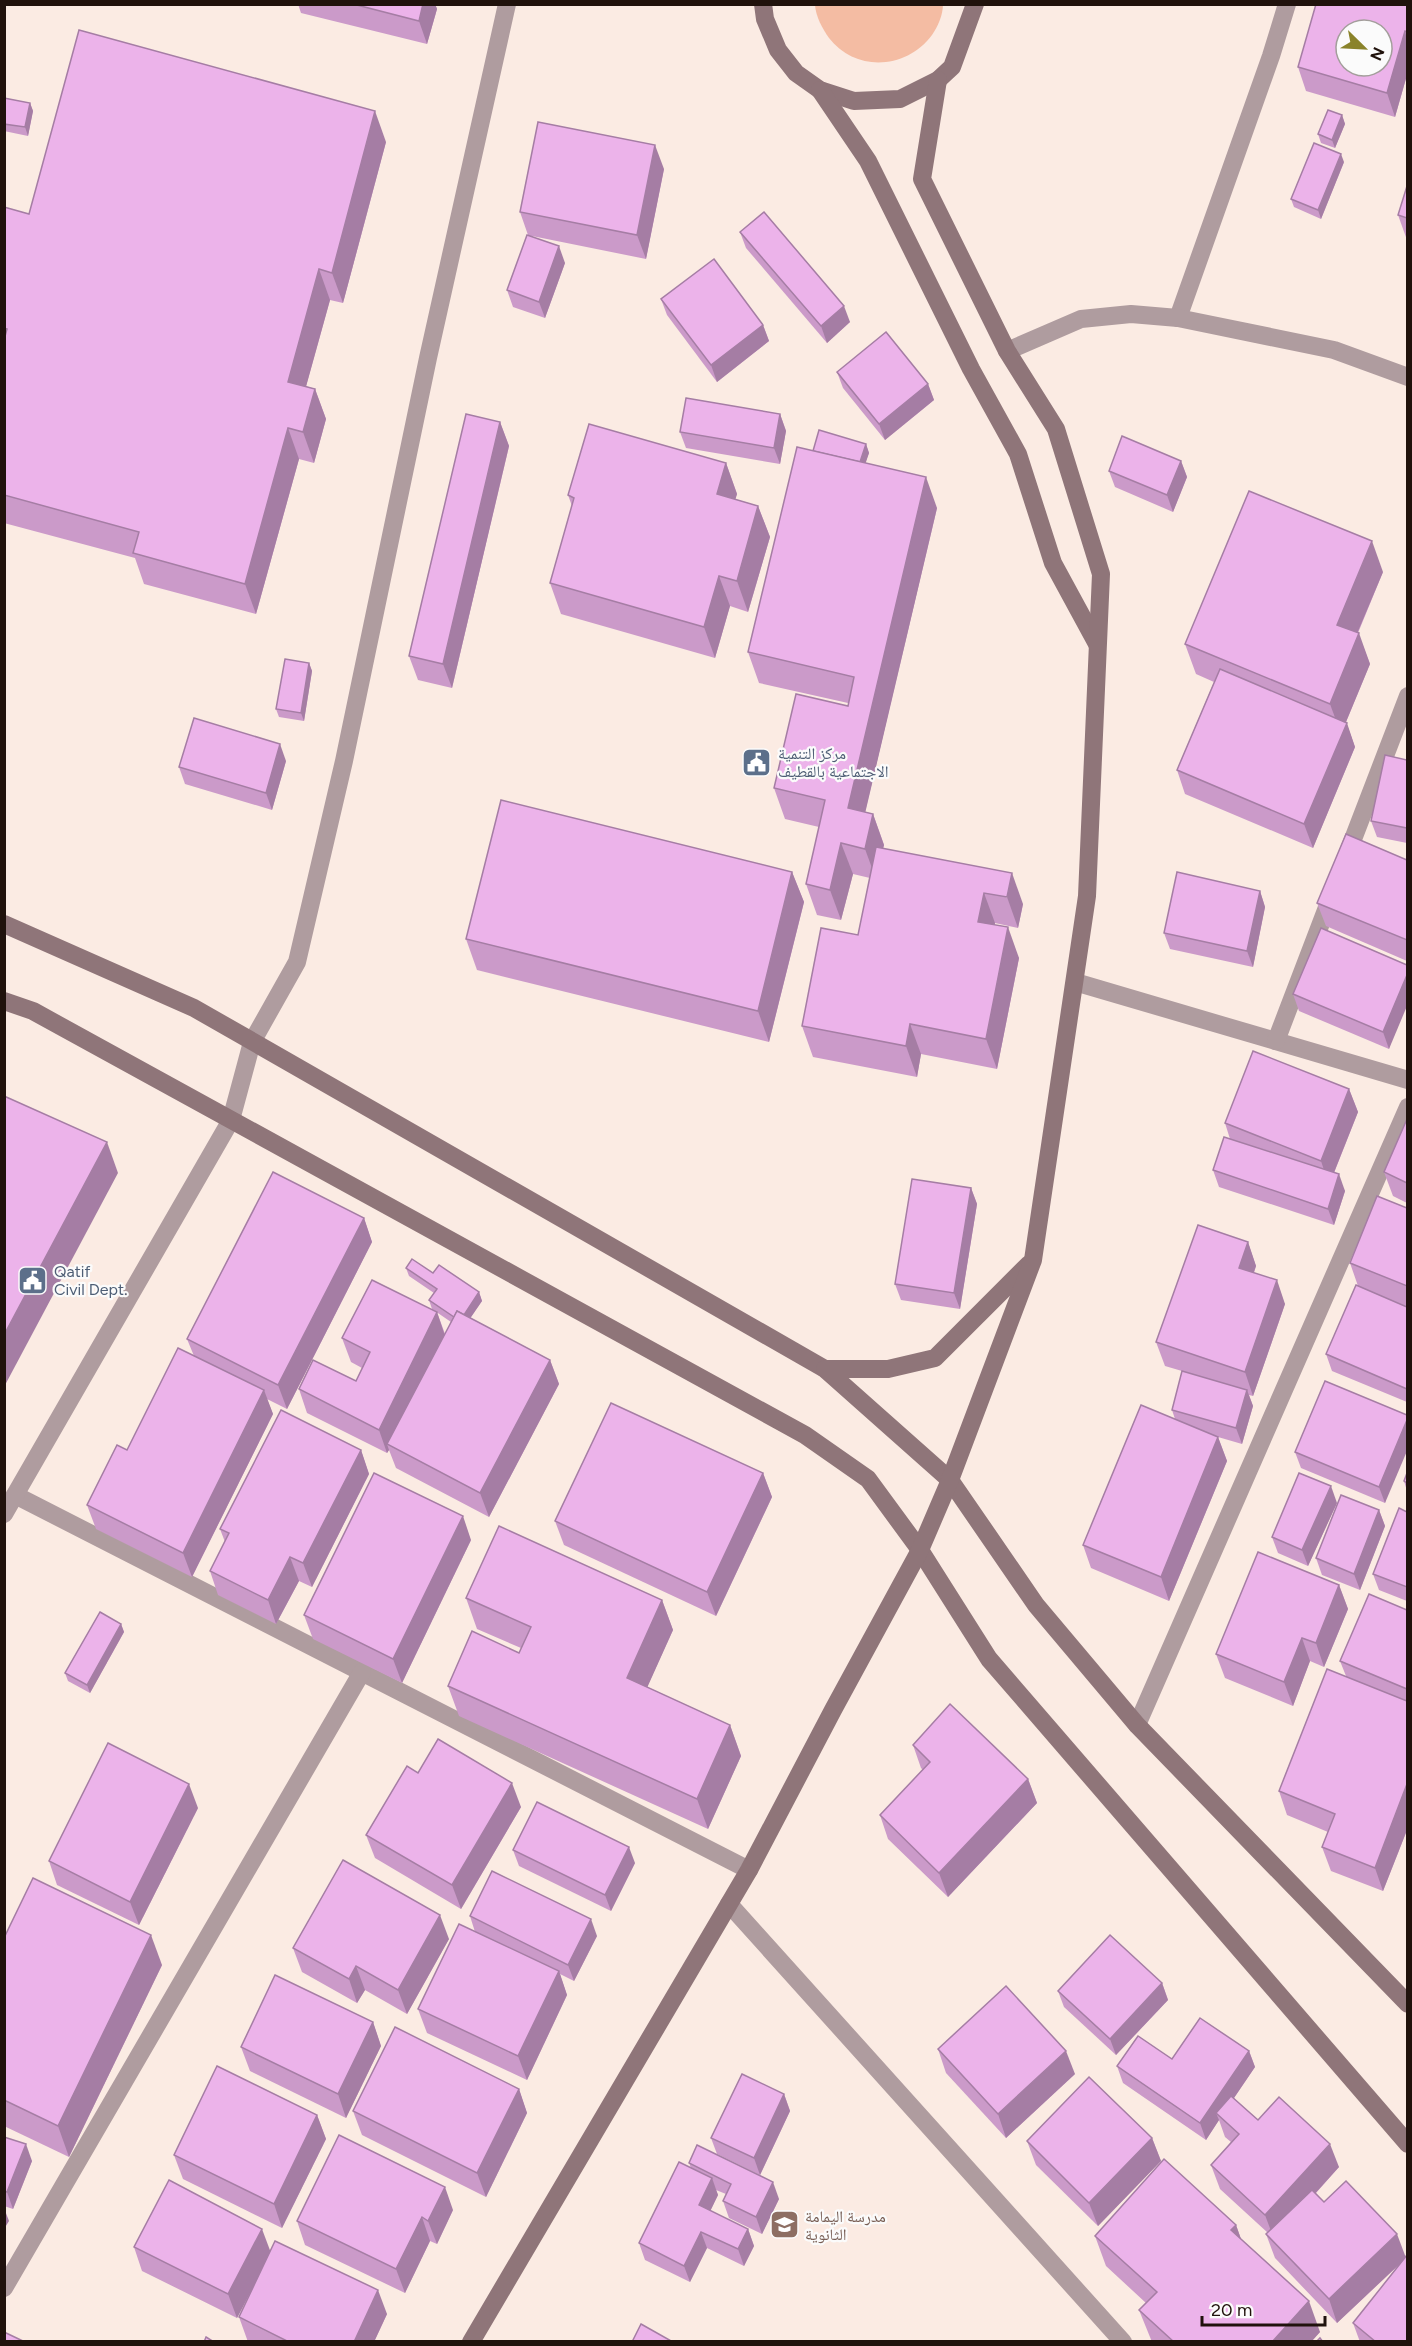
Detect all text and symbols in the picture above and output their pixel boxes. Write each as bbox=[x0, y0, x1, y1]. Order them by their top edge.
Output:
north arrow bbox=[1334, 18, 1394, 78]
text: N bbox=[1366, 44, 1388, 63]
place label: مركز التنمية الاجتماعية بالقطيف bbox=[778, 744, 889, 781]
public building icon: مركز التنمية الاجتماعية بالقطيف bbox=[741, 746, 773, 778]
place label: Qatif Civil Dept. bbox=[54, 1262, 127, 1299]
public building icon: Qatif Civil Dept. bbox=[17, 1264, 49, 1296]
place label: مدرسة اليمامة الثانوية bbox=[805, 2207, 886, 2244]
school or university icon: مدرسة اليمامة الثانوية bbox=[768, 2209, 800, 2241]
scale bar bbox=[1202, 2289, 1325, 2327]
text: 20 m bbox=[1211, 2299, 1252, 2321]

